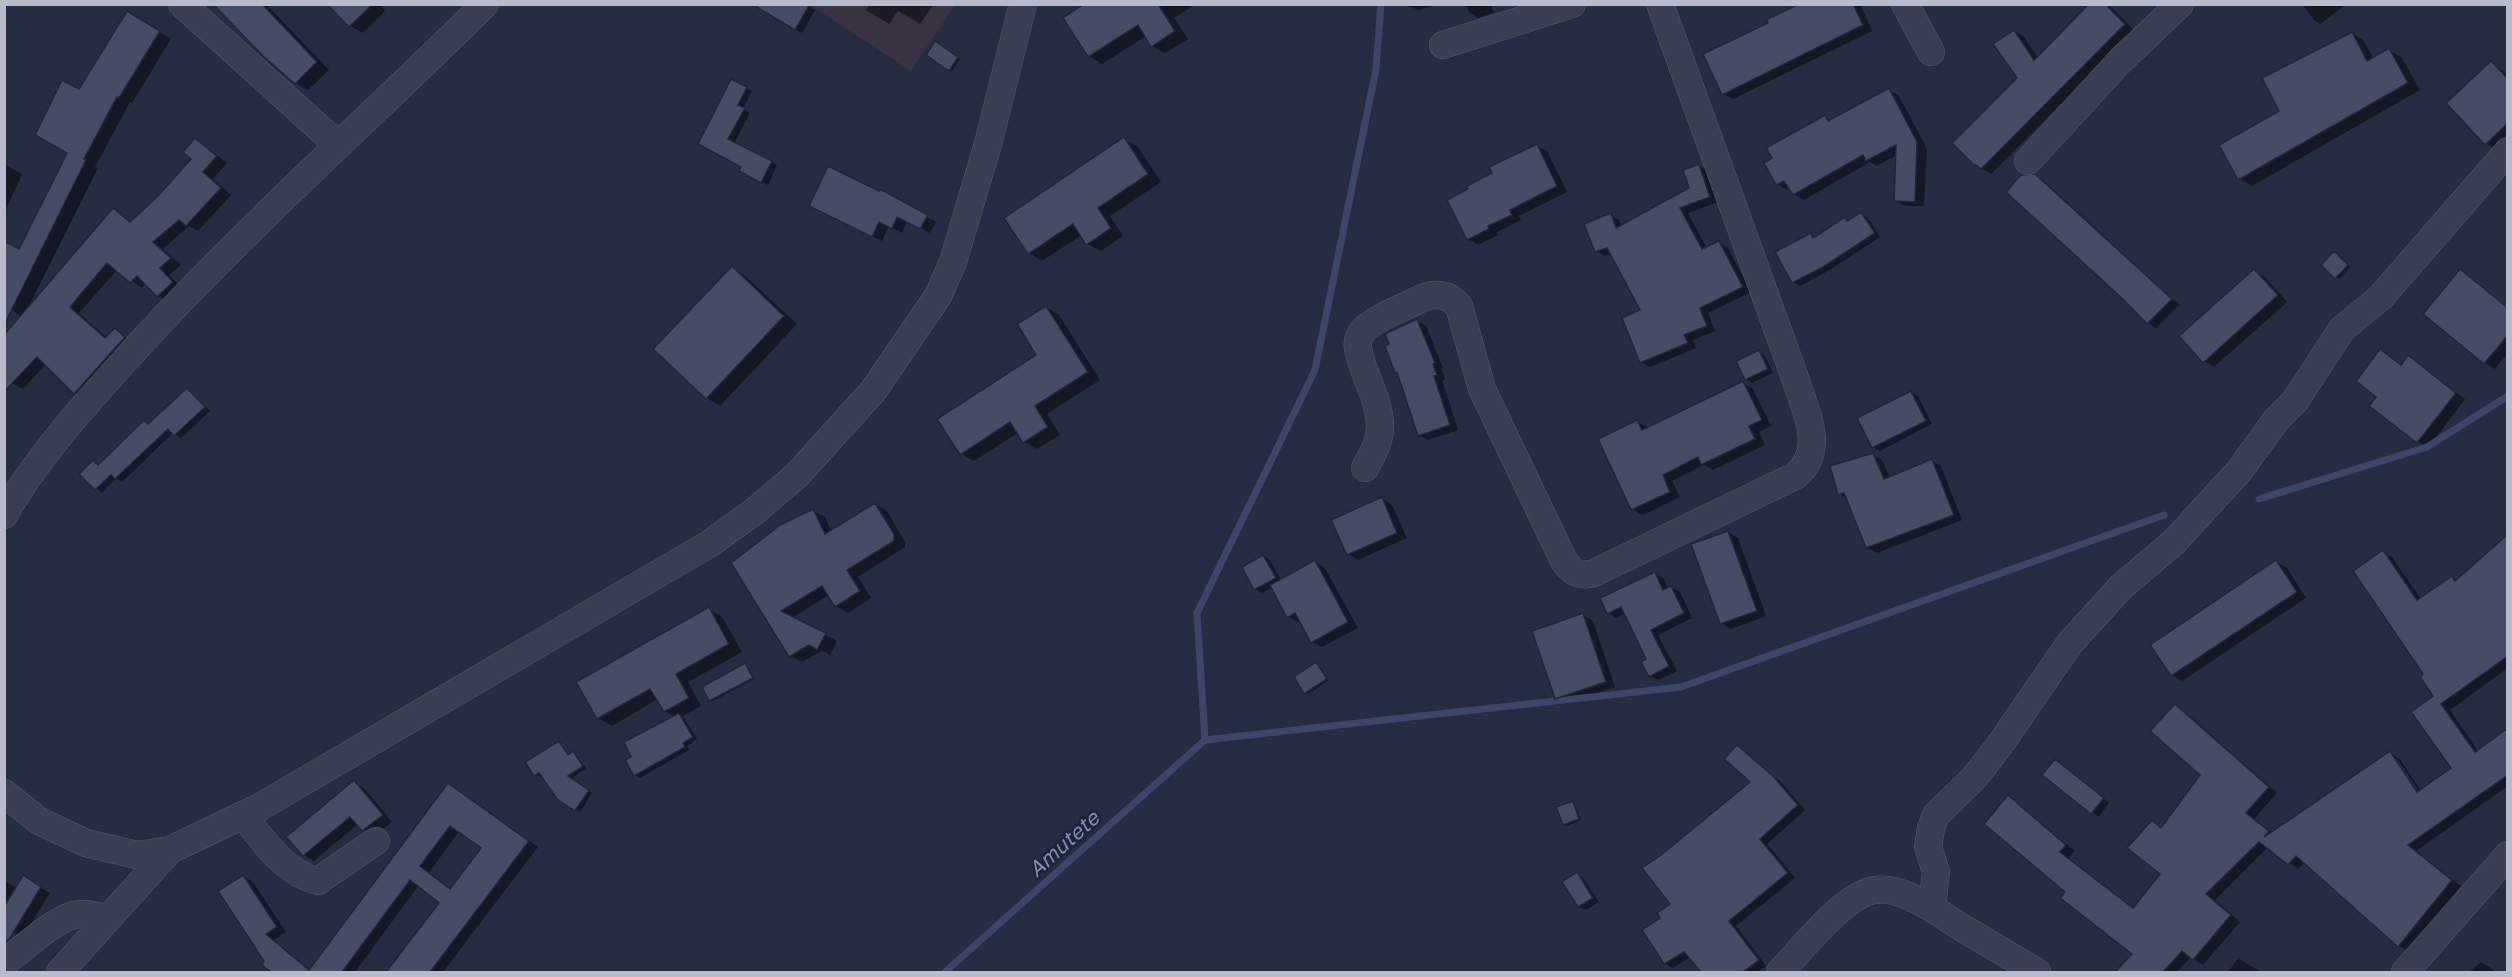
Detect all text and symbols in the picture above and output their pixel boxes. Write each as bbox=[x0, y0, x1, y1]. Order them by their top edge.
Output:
water label: Amutete bbox=[1022, 803, 1106, 882]

